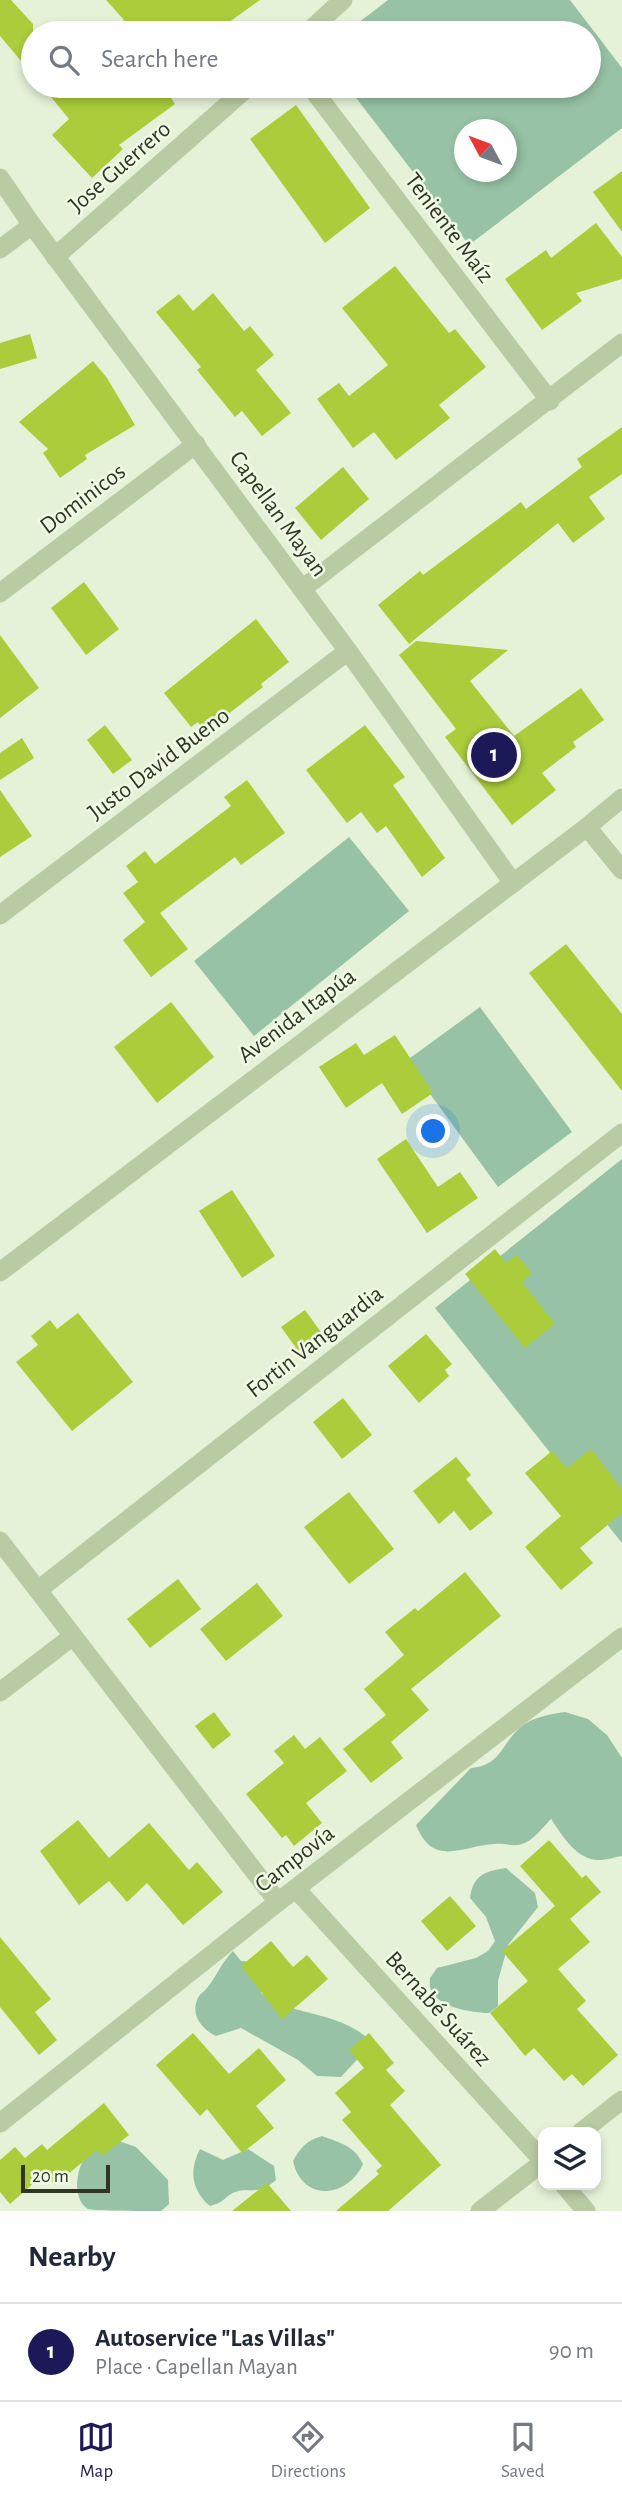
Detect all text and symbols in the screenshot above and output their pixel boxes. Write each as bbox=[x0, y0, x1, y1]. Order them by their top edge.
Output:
search box bbox=[21, 21, 601, 98]
icon: search bbox=[45, 41, 83, 79]
text: Search here bbox=[101, 46, 219, 72]
street label: Jose Guerrero bbox=[65, 117, 175, 217]
north arrow bbox=[454, 119, 517, 182]
street label: Teniente Maíz bbox=[400, 169, 498, 287]
street label: Capellan Mayan bbox=[225, 447, 331, 581]
street label: Dominicos bbox=[36, 459, 130, 539]
street label: Justo David Bueno bbox=[84, 703, 234, 825]
pin: 1 bbox=[471, 729, 517, 781]
street label: Avenida Itapúa bbox=[234, 964, 360, 1068]
your location bbox=[416, 1114, 450, 1148]
street label: Fortin Vanguardia bbox=[242, 1281, 388, 1403]
street label: Campovía bbox=[251, 1821, 339, 1897]
street label: Bernabé Suárez bbox=[380, 1947, 496, 2071]
map controls bbox=[538, 2127, 601, 2190]
button: layers bbox=[538, 2127, 601, 2190]
scale bar bbox=[21, 2162, 110, 2194]
text: 20 m bbox=[32, 2167, 69, 2186]
text: Nearby bbox=[28, 2242, 116, 2272]
text: Autoservice "Las Villas" bbox=[95, 2325, 335, 2351]
text: 1 bbox=[47, 2340, 55, 2363]
text: 90 m bbox=[549, 2340, 594, 2363]
text: Place · Capellan Mayan bbox=[95, 2356, 298, 2379]
tab: Map bbox=[77, 2418, 115, 2483]
tab: Directions bbox=[270, 2418, 346, 2483]
tab: Saved bbox=[501, 2418, 545, 2483]

